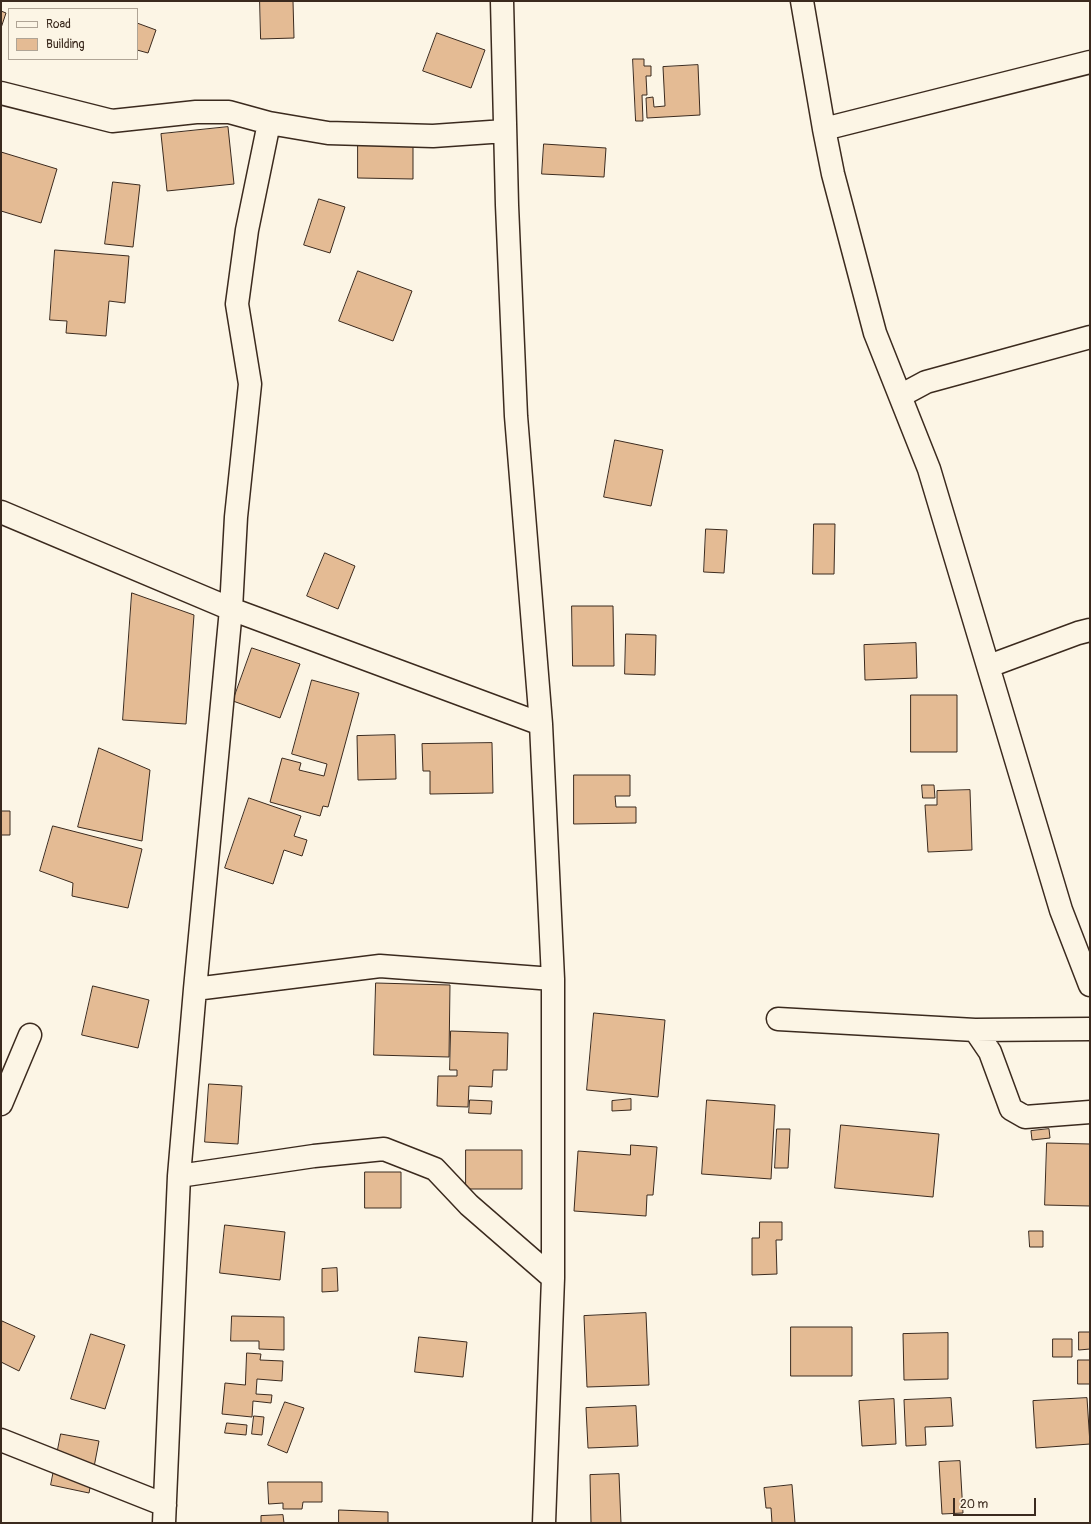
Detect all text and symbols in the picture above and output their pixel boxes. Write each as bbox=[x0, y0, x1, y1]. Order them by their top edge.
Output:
legend bbox=[8, 8, 138, 60]
text: Road bbox=[46, 17, 71, 32]
text: Building bbox=[46, 37, 85, 52]
scale bar bbox=[955, 1490, 1038, 1516]
text: 20 m bbox=[960, 1497, 988, 1512]

